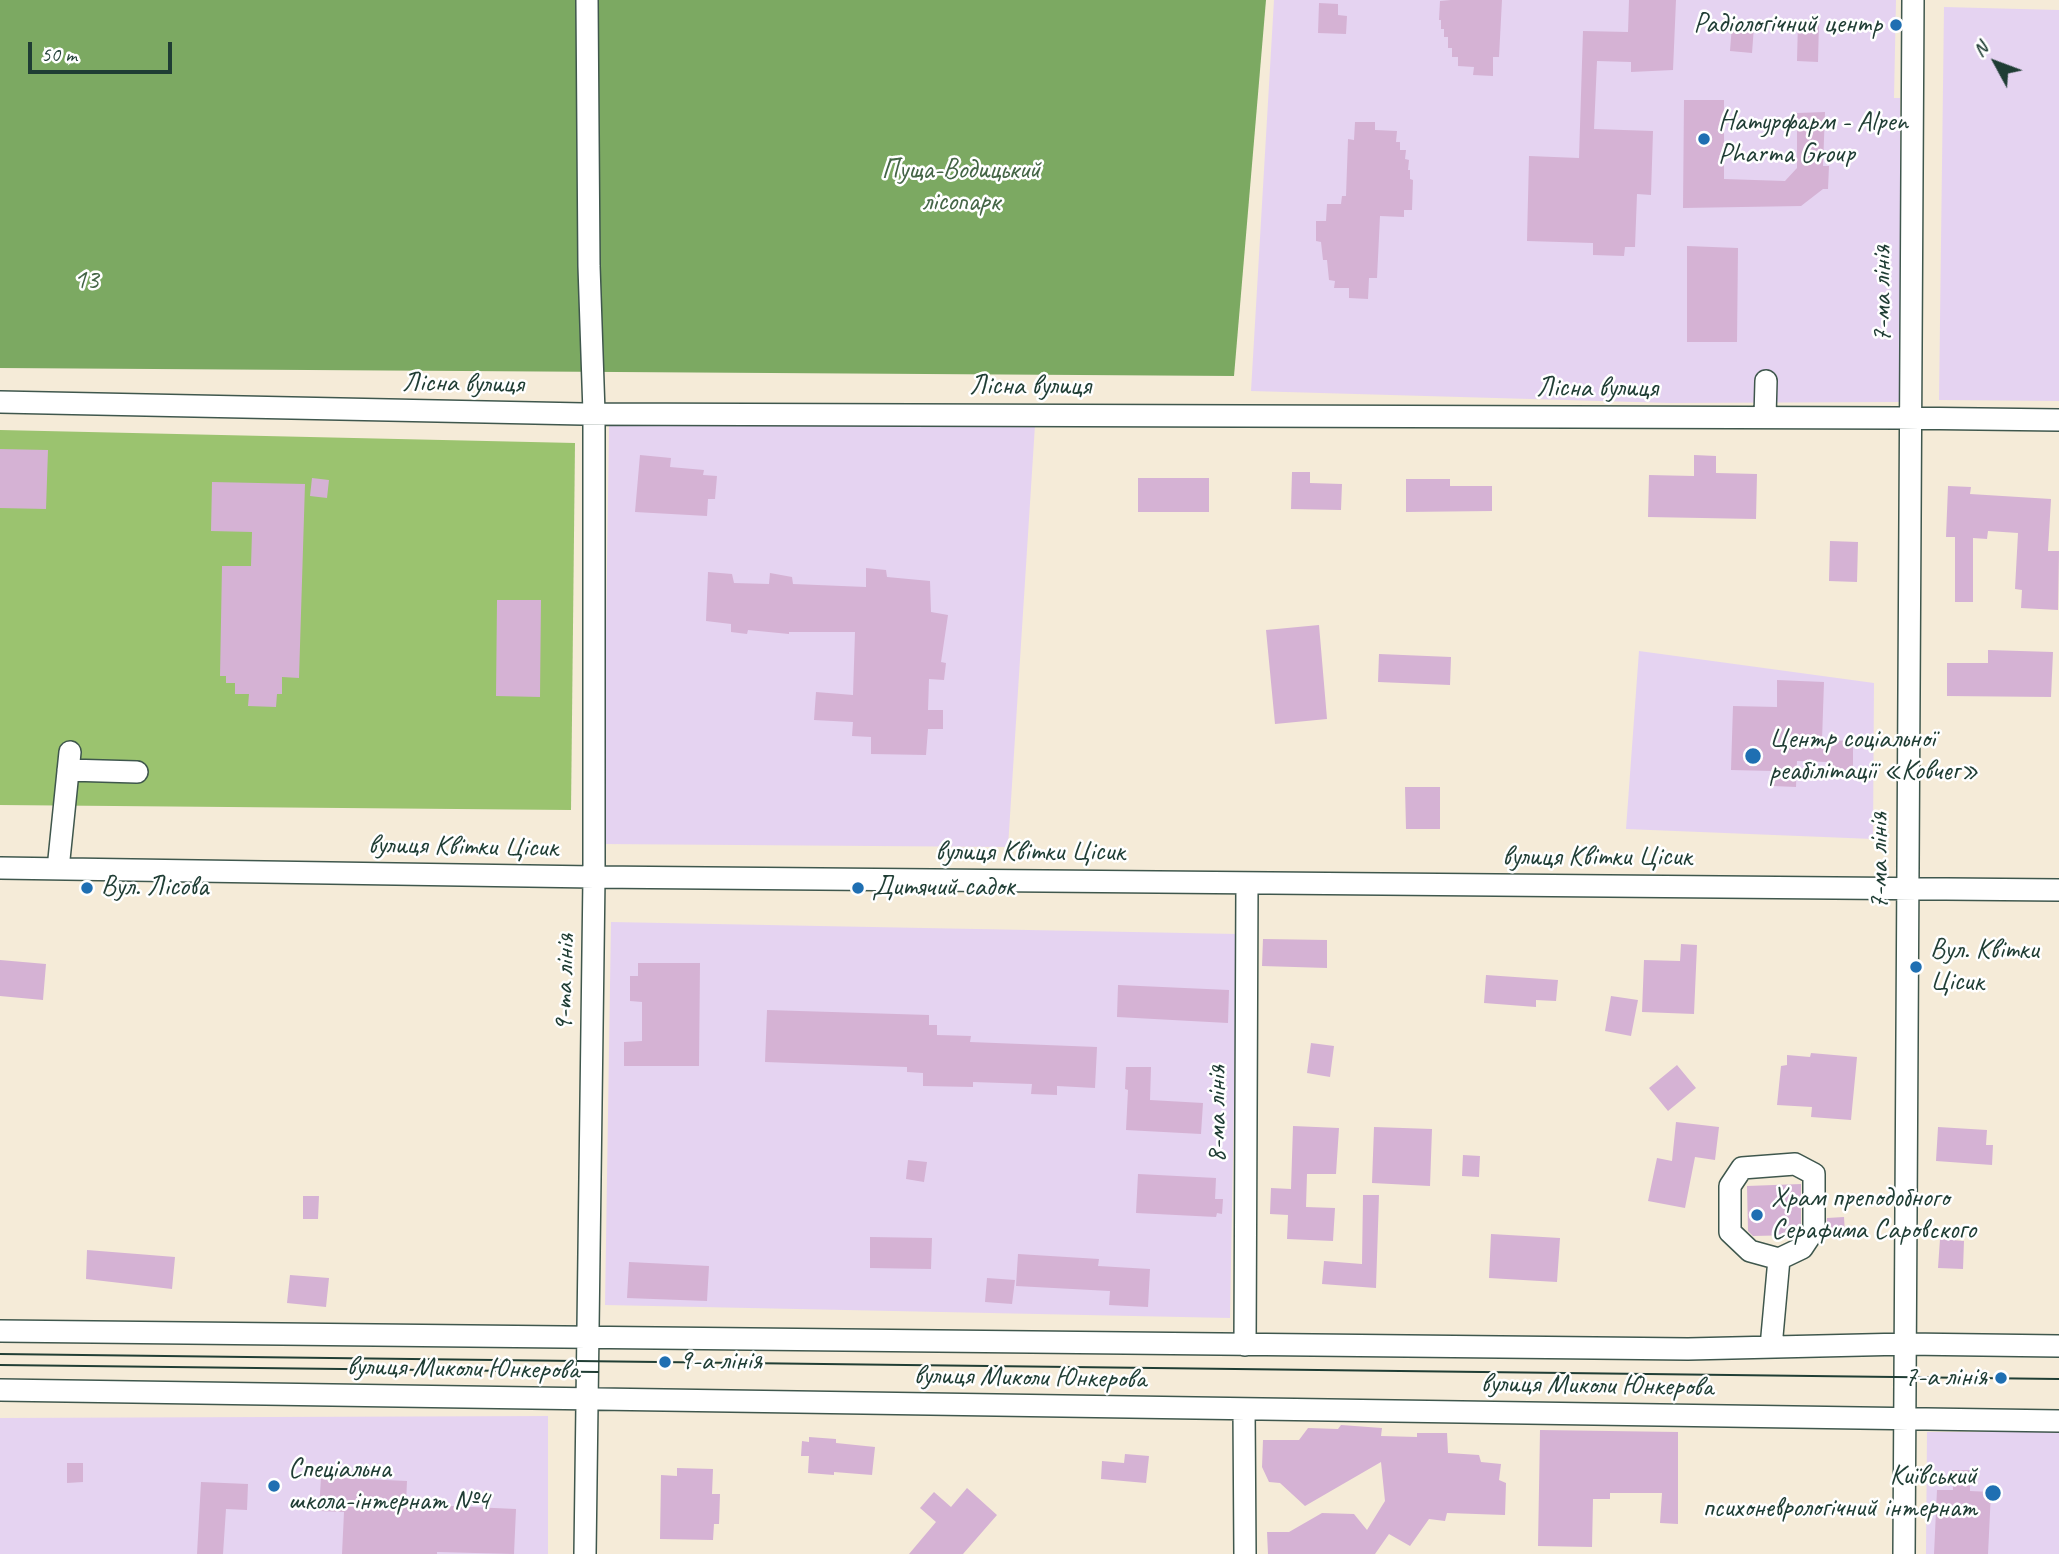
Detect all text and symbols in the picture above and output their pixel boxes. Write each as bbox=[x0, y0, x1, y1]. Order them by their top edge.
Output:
place label: Радіологічний центр bbox=[1693, 8, 1882, 42]
marker: Радіологічний центр bbox=[1888, 17, 1904, 33]
scale bar bbox=[32, 28, 175, 72]
north arrow bbox=[1961, 28, 2031, 98]
text: N bbox=[1967, 37, 1993, 62]
text: 50 m bbox=[41, 41, 77, 67]
place label: Натурфарм - Alpen Pharma Group bbox=[1718, 106, 1908, 172]
marker: Натурфарм - Alpen Pharma Group bbox=[1696, 131, 1712, 147]
park label: Пуща-Водицький лісопарк bbox=[882, 154, 1040, 220]
street label: 7-ма лінія bbox=[1866, 245, 1900, 343]
park label: 13 bbox=[73, 264, 99, 298]
street label: Лісна вулиця bbox=[402, 366, 524, 402]
street label: Лісна вулиця bbox=[969, 370, 1091, 404]
street label: Лісна вулиця bbox=[1536, 372, 1658, 406]
place label: Центр соціальної реабілітації «Ковчег» bbox=[1769, 723, 1979, 789]
marker: Центр соціальної реабілітації «Ковчег» bbox=[1743, 746, 1763, 766]
street label: 7-ма лінія bbox=[1863, 812, 1897, 910]
street label: вулиця Квітки Цісик bbox=[368, 829, 558, 865]
street label: вулиця Квітки Цісик bbox=[935, 836, 1125, 870]
street label: вулиця Квітки Цісик bbox=[1502, 841, 1692, 875]
place label: Вул. Лісова bbox=[101, 871, 208, 905]
place label: Дитячий садок bbox=[872, 871, 1015, 905]
marker: Вул. Лісова bbox=[79, 880, 95, 896]
marker: Дитячий садок bbox=[850, 880, 866, 896]
street label: 9-та лінія bbox=[547, 934, 583, 1032]
place label: Вул. Квітки Цісик bbox=[1930, 934, 2039, 1000]
marker: Вул. Квітки Цісик bbox=[1908, 959, 1924, 975]
street label: 8-ма лінія bbox=[1201, 1065, 1235, 1163]
place label: Храм преподобного Серафима Саровского bbox=[1771, 1182, 1976, 1248]
marker: Храм преподобного Серафима Саровского bbox=[1749, 1207, 1765, 1223]
place label: 9-а лінія bbox=[679, 1345, 762, 1379]
street label: вулиця Миколи Юнкерова bbox=[347, 1350, 579, 1388]
marker: 9-а лінія bbox=[657, 1354, 673, 1370]
street label: вулиця Миколи Юнкерова bbox=[914, 1359, 1146, 1397]
place label: 7-а лінія bbox=[1904, 1361, 1987, 1395]
street label: вулиця Миколи Юнкерова bbox=[1481, 1367, 1713, 1405]
marker: 7-а лінія bbox=[1993, 1370, 2009, 1386]
place label: Спеціальна школа-інтернат №4 bbox=[288, 1453, 489, 1519]
place label: Київський психоневрологічний інтернат bbox=[1702, 1460, 1977, 1526]
marker: Спеціальна школа-інтернат №4 bbox=[266, 1478, 282, 1494]
marker: Київський психоневрологічний інтернат bbox=[1983, 1483, 2003, 1503]

